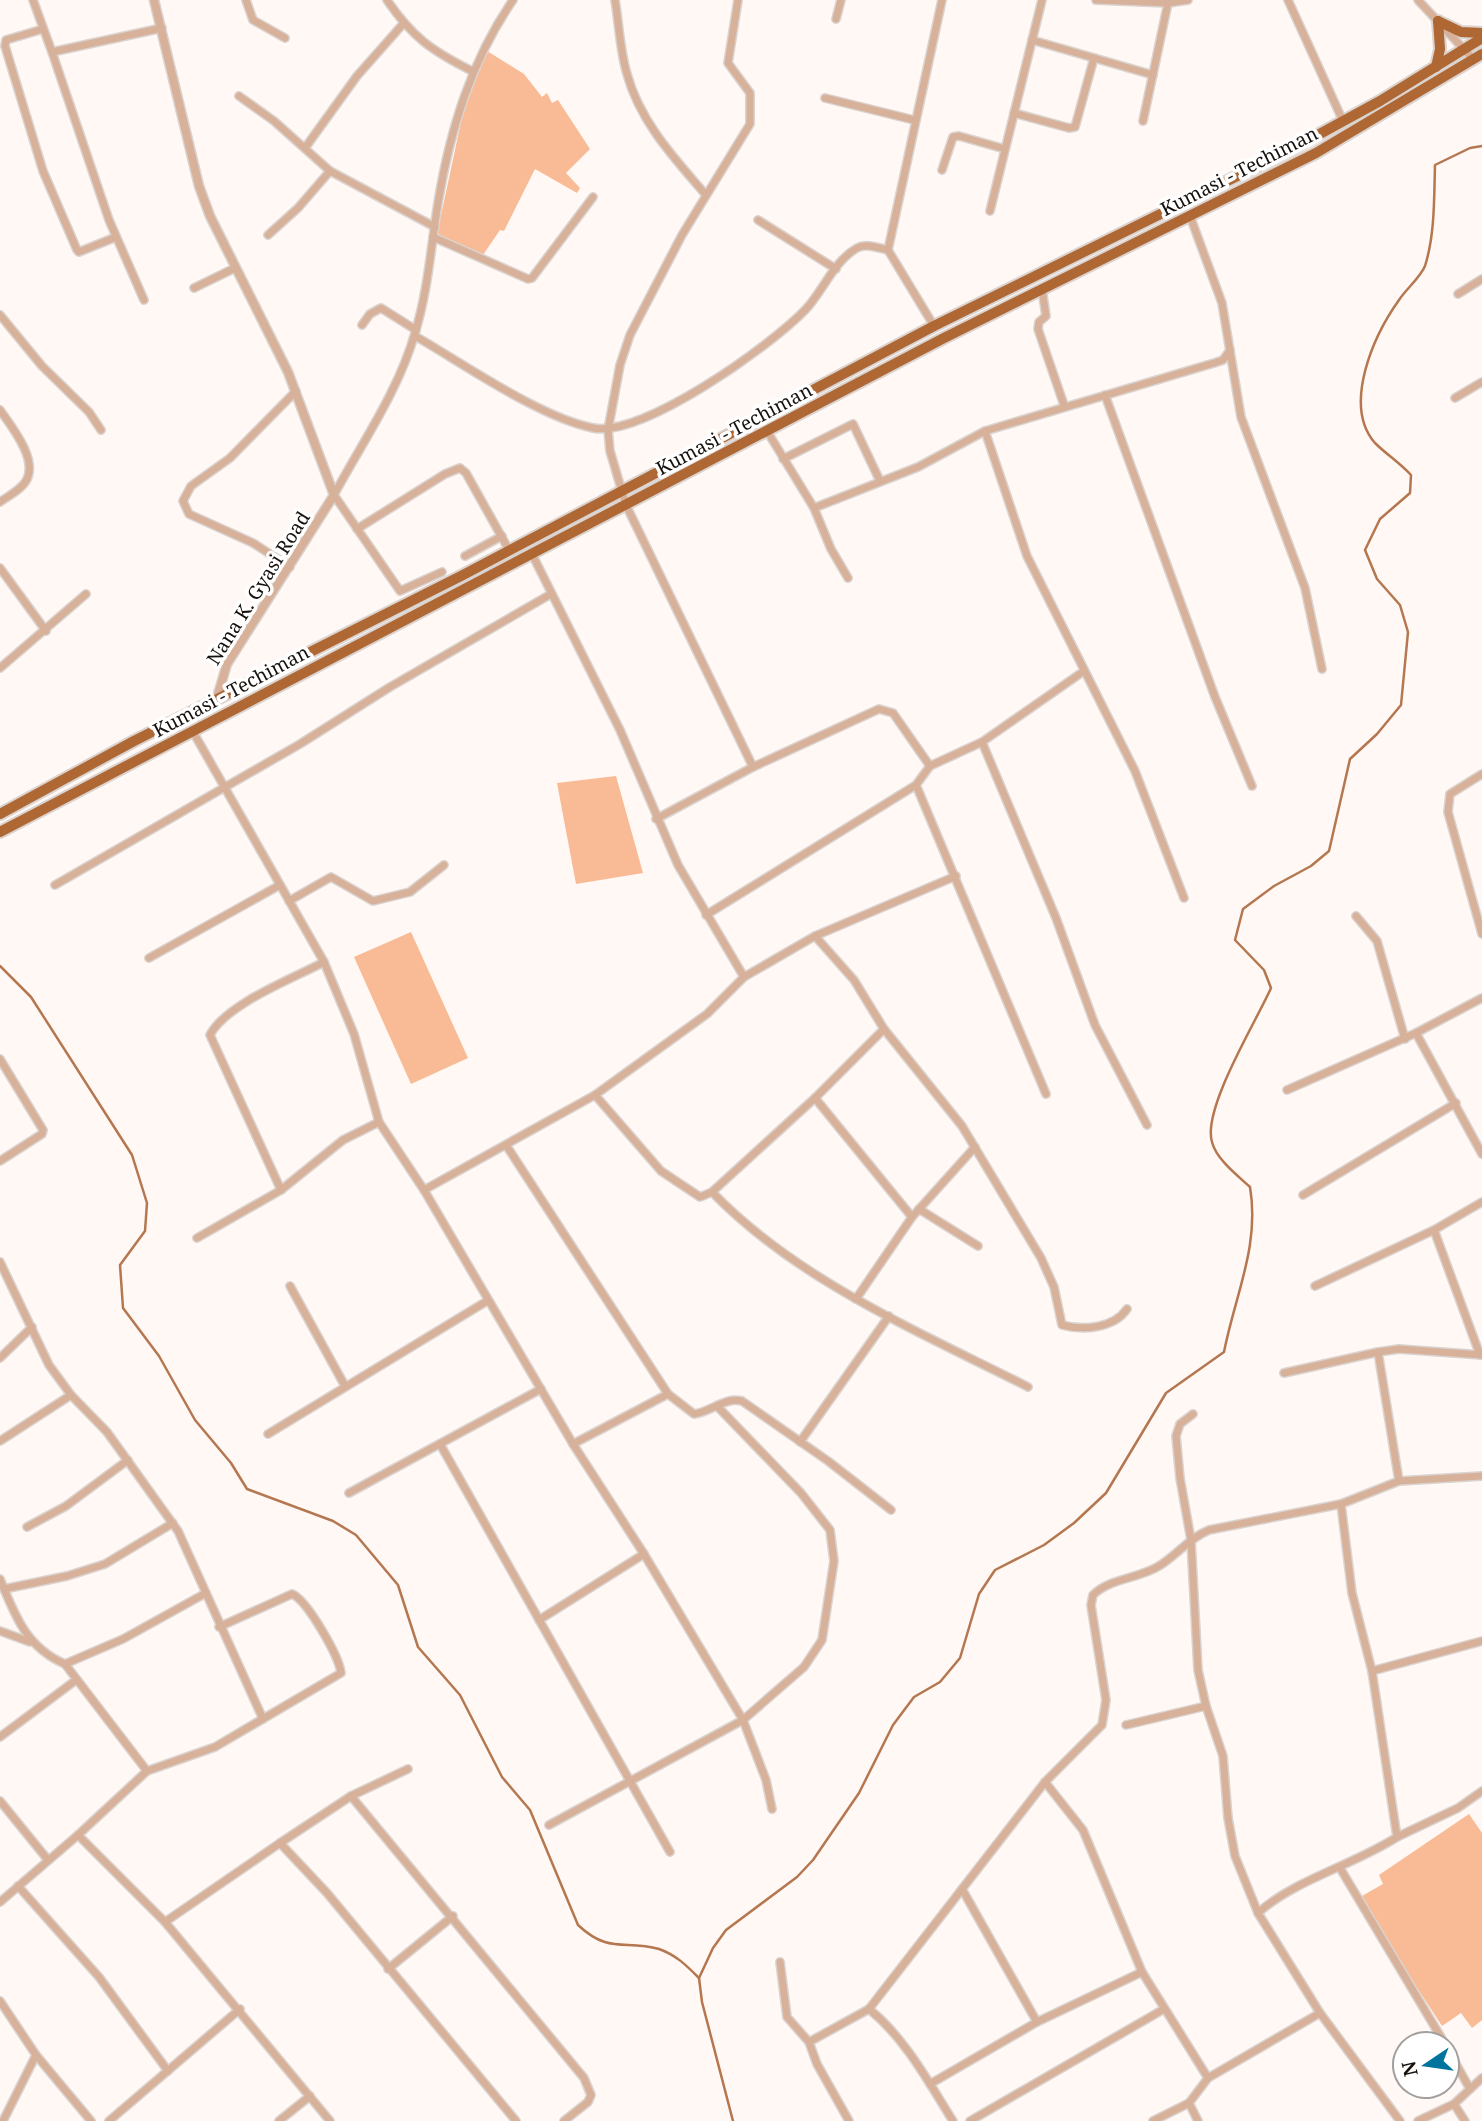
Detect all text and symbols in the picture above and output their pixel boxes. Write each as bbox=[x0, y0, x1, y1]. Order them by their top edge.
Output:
street label: Kumasi - Techiman bbox=[1156, 120, 1322, 222]
street label: Kumasi - Techiman bbox=[651, 377, 817, 481]
street label: Nana K. Gyasi Road bbox=[200, 506, 316, 670]
street label: Kumasi - Techiman bbox=[148, 639, 314, 743]
north arrow bbox=[1391, 2030, 1461, 2100]
text: N bbox=[1395, 2059, 1424, 2079]

